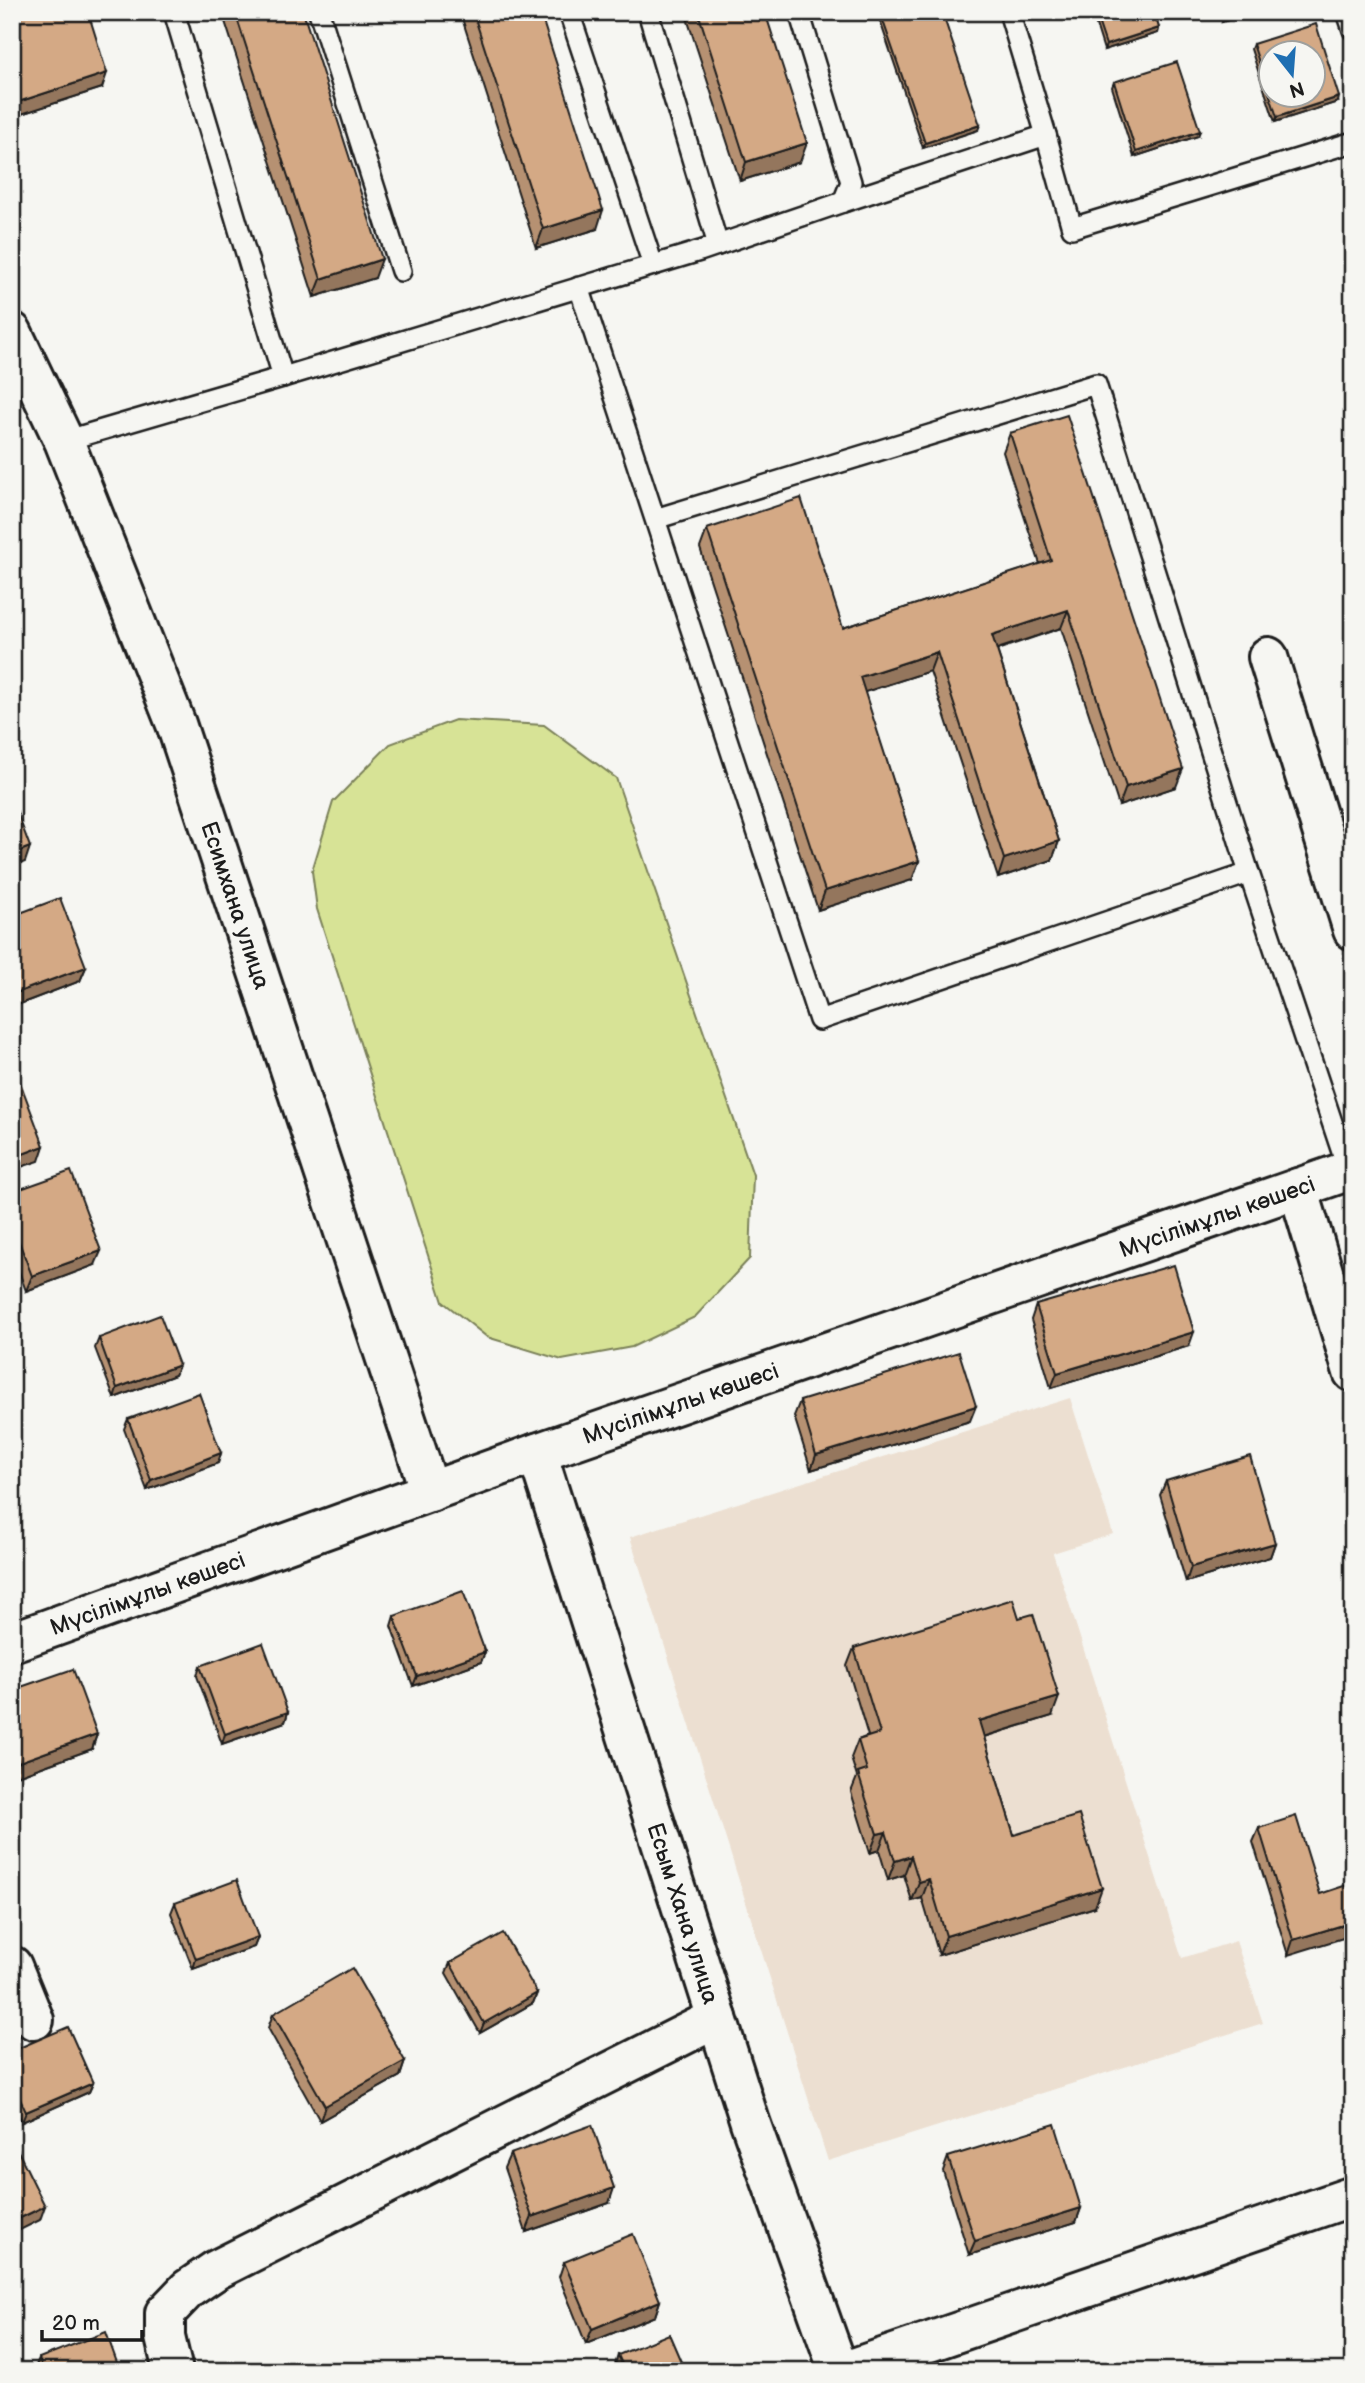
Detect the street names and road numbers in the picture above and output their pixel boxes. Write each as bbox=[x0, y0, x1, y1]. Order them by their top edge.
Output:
street label: Есимхана улица bbox=[194, 818, 276, 993]
street label: Мүсілімұлы көшесі bbox=[1116, 1170, 1319, 1264]
street label: Мүсілімұлы көшесі bbox=[579, 1357, 783, 1451]
street label: Мүсілімұлы көшесі bbox=[46, 1546, 249, 1642]
street label: Есым Хана улица bbox=[641, 1820, 725, 2008]

